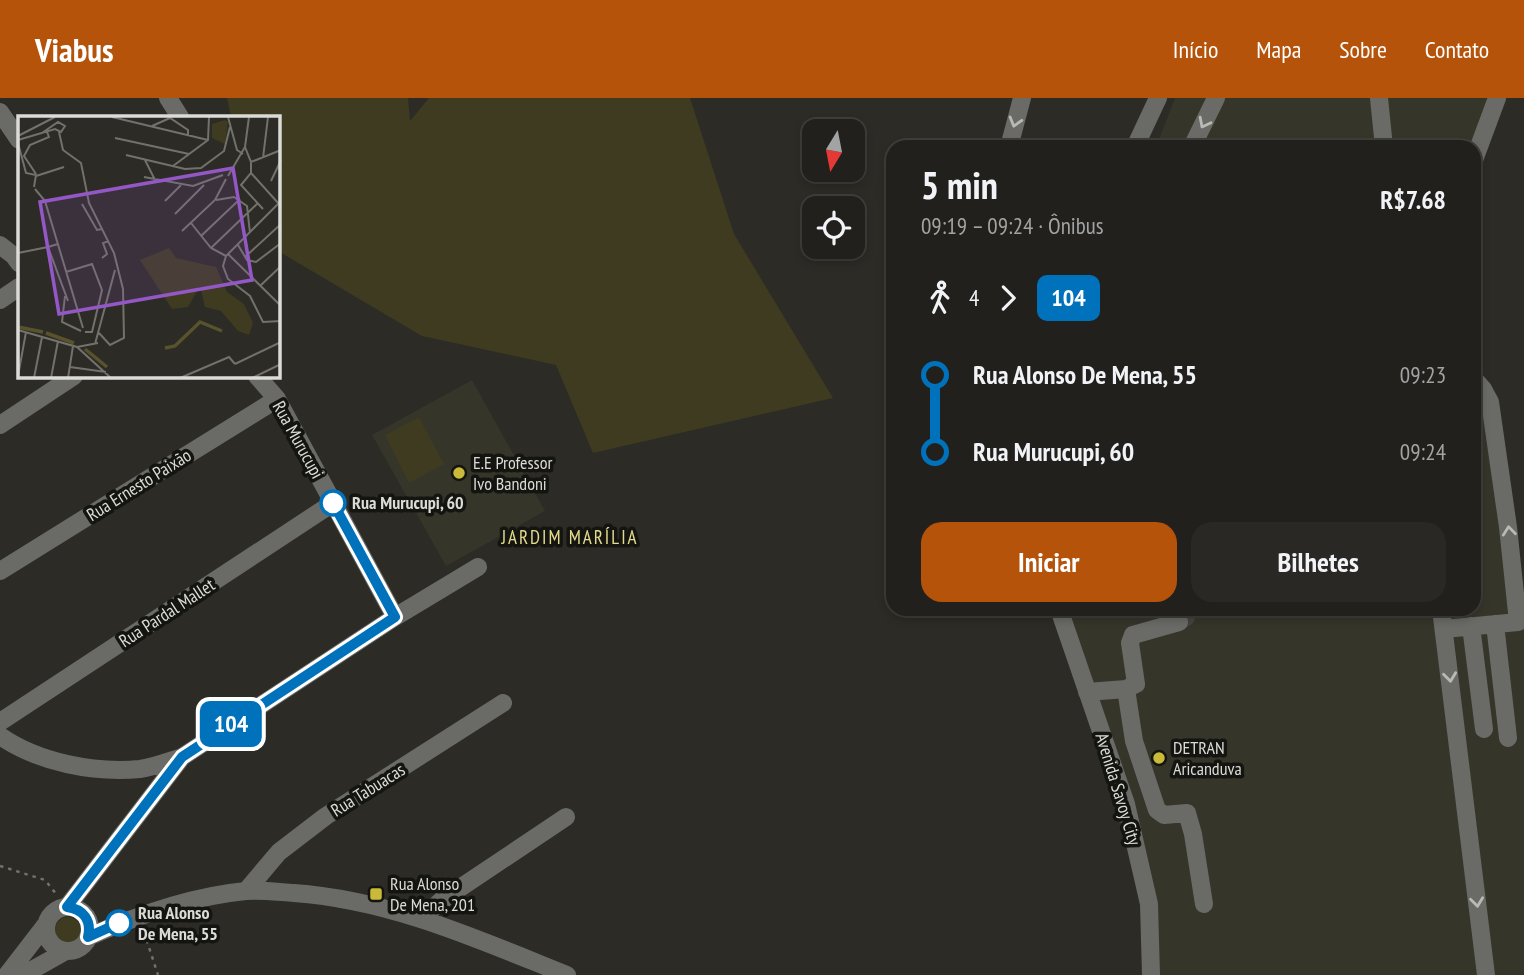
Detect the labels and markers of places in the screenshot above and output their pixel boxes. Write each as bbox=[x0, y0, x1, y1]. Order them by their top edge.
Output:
place label: E.E Professor Ivo Bandoni bbox=[473, 451, 552, 495]
marker: E.E Professor Ivo Bandoni bbox=[451, 465, 467, 481]
marker: Rua Murucupi, 60 bbox=[320, 490, 346, 516]
place label: Rua Murucupi, 60 bbox=[352, 491, 464, 514]
place label: DETRAN Aricanduva bbox=[1173, 736, 1242, 780]
marker: DETRAN Aricanduva bbox=[1151, 750, 1167, 766]
place label: Rua Alonso De Mena, 201 bbox=[390, 872, 475, 916]
marker: Rua Alonso De Mena, 201 bbox=[368, 886, 384, 902]
place label: Rua Alonso De Mena, 55 bbox=[138, 901, 218, 945]
marker: Rua Alonso De Mena, 55 bbox=[106, 910, 132, 936]

